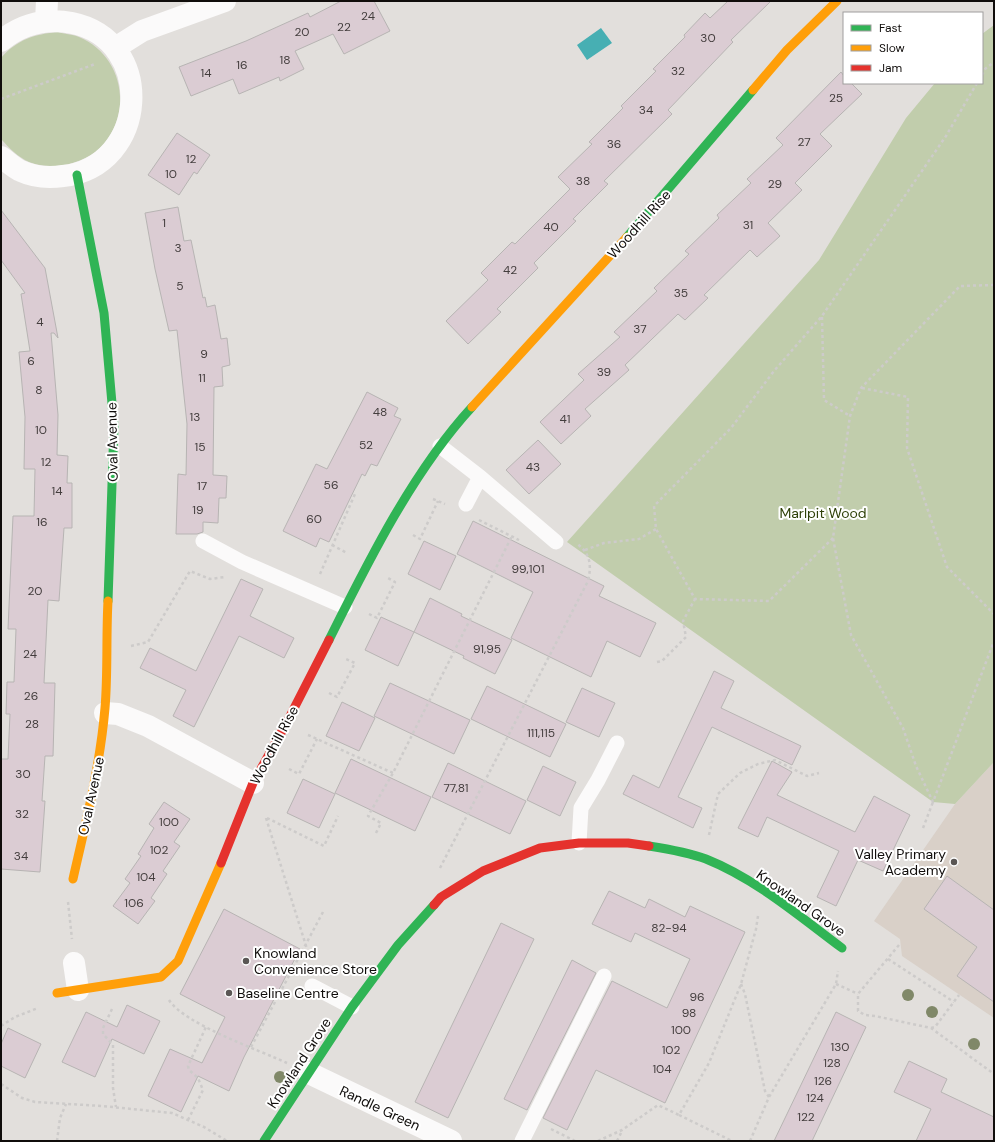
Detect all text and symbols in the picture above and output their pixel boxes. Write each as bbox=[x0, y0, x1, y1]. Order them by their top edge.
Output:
house number: 24 bbox=[361, 8, 375, 24]
legend bbox=[843, 12, 983, 84]
house number: 22 bbox=[337, 19, 351, 35]
text: Fast bbox=[879, 20, 902, 36]
house number: 20 bbox=[294, 24, 310, 40]
house number: 30 bbox=[700, 30, 716, 46]
text: Slow bbox=[879, 40, 905, 56]
house number: 18 bbox=[279, 52, 291, 68]
house number: 16 bbox=[236, 57, 248, 73]
text: Jam bbox=[879, 60, 902, 76]
house number: 32 bbox=[671, 63, 685, 79]
house number: 14 bbox=[200, 65, 212, 81]
house number: 25 bbox=[829, 90, 843, 106]
house number: 34 bbox=[639, 102, 653, 118]
house number: 27 bbox=[797, 134, 811, 150]
house number: 36 bbox=[607, 136, 621, 152]
house number: 12 bbox=[186, 151, 196, 167]
house number: 10 bbox=[165, 166, 177, 182]
house number: 38 bbox=[576, 173, 590, 189]
house number: 29 bbox=[768, 176, 782, 192]
street label: Woodhill Rise bbox=[603, 186, 675, 262]
house number: 1 bbox=[162, 215, 166, 231]
house number: 31 bbox=[743, 217, 753, 233]
house number: 40 bbox=[543, 219, 559, 235]
house number: 3 bbox=[174, 240, 182, 256]
house number: 42 bbox=[503, 262, 517, 278]
house number: 5 bbox=[176, 278, 184, 294]
house number: 35 bbox=[674, 285, 688, 301]
house number: 4 bbox=[36, 314, 44, 330]
house number: 37 bbox=[633, 321, 647, 337]
house number: 9 bbox=[200, 346, 208, 362]
house number: 6 bbox=[27, 353, 35, 369]
house number: 39 bbox=[597, 364, 611, 380]
house number: 11 bbox=[198, 370, 206, 386]
house number: 8 bbox=[35, 382, 43, 398]
street label: Oval Avenue bbox=[102, 402, 122, 482]
house number: 48 bbox=[373, 404, 387, 420]
house number: 13 bbox=[190, 409, 200, 425]
house number: 41 bbox=[559, 411, 571, 427]
house number: 10 bbox=[35, 422, 47, 438]
house number: 52 bbox=[359, 437, 373, 453]
house number: 15 bbox=[194, 439, 206, 455]
house number: 12 bbox=[41, 454, 51, 470]
house number: 43 bbox=[526, 459, 540, 475]
house number: 56 bbox=[324, 477, 338, 493]
house number: 17 bbox=[197, 478, 207, 494]
house number: 14 bbox=[51, 483, 63, 499]
house number: 19 bbox=[192, 502, 204, 518]
park label: Marlpit Wood bbox=[779, 504, 867, 522]
house number: 60 bbox=[306, 511, 322, 527]
house number: 16 bbox=[36, 514, 48, 530]
house number: 99,101 bbox=[512, 561, 544, 577]
house number: 20 bbox=[27, 583, 43, 599]
house number: 91,95 bbox=[473, 641, 501, 657]
house number: 24 bbox=[23, 646, 37, 662]
house number: 26 bbox=[24, 688, 38, 704]
street label: Woodhill Rise bbox=[246, 703, 302, 787]
house number: 28 bbox=[25, 716, 39, 732]
house number: 111,115 bbox=[527, 725, 555, 741]
street label: Oval Avenue bbox=[74, 755, 108, 837]
house number: 30 bbox=[15, 766, 31, 782]
house number: 77,81 bbox=[443, 780, 469, 796]
house number: 32 bbox=[15, 806, 29, 822]
house number: 100 bbox=[159, 814, 179, 830]
house number: 102 bbox=[150, 842, 168, 858]
place label: Valley Primary Academy bbox=[855, 845, 946, 879]
house number: 34 bbox=[14, 848, 28, 864]
marker: Valley Primary Academy bbox=[949, 857, 959, 867]
street label: Knowland Grove bbox=[753, 866, 849, 940]
house number: 104 bbox=[136, 869, 156, 885]
house number: 106 bbox=[124, 895, 144, 911]
house number: 82-94 bbox=[651, 920, 687, 936]
place label: Knowland Convenience Store bbox=[254, 944, 377, 978]
marker: Knowland Convenience Store bbox=[241, 956, 251, 966]
place label: Baseline Centre bbox=[237, 984, 339, 1002]
marker: Baseline Centre bbox=[224, 988, 234, 998]
house number: 96 bbox=[689, 989, 705, 1005]
house number: 98 bbox=[682, 1005, 696, 1021]
street label: Knowland Grove bbox=[263, 1014, 335, 1112]
house number: 100 bbox=[671, 1022, 691, 1038]
house number: 130 bbox=[830, 1039, 850, 1055]
house number: 102 bbox=[662, 1042, 680, 1058]
house number: 128 bbox=[823, 1055, 841, 1071]
house number: 104 bbox=[652, 1061, 672, 1077]
house number: 126 bbox=[814, 1073, 832, 1089]
street label: Randle Green bbox=[337, 1081, 423, 1135]
house number: 124 bbox=[806, 1090, 824, 1106]
house number: 122 bbox=[797, 1109, 815, 1125]

